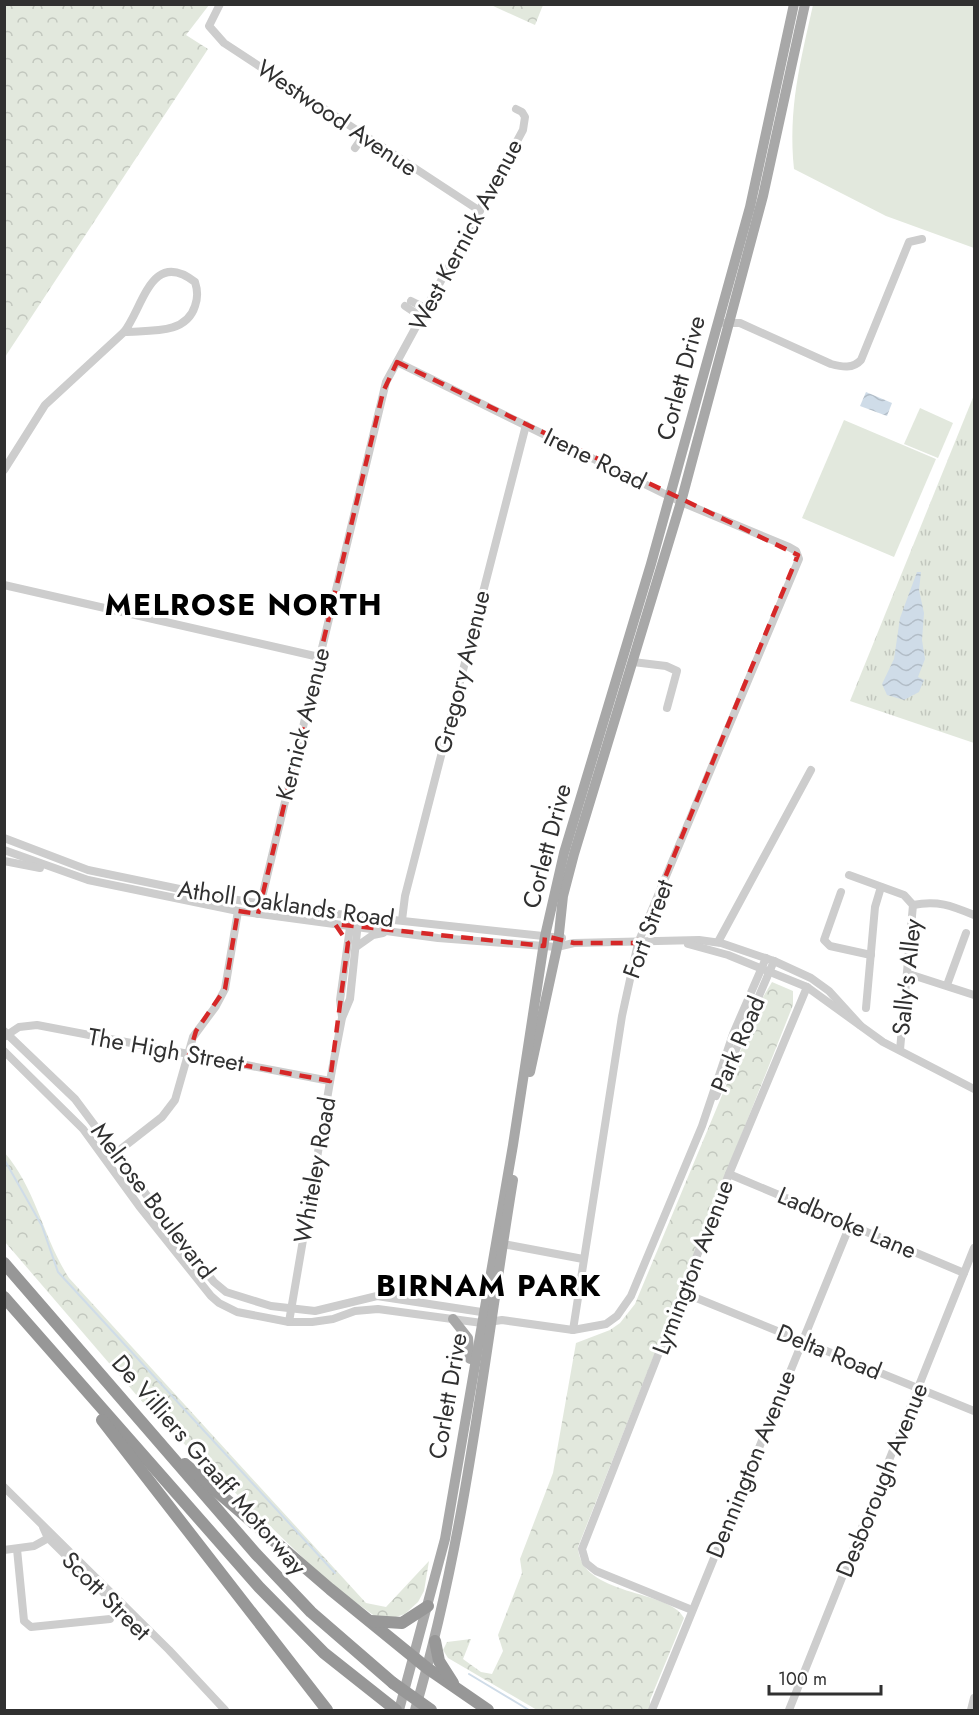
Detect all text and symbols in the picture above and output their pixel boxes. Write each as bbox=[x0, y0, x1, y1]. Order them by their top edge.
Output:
street label: Westwood Avenue bbox=[250, 51, 425, 185]
street label: West Kernick Avenue bbox=[400, 132, 531, 337]
street label: Corlett Drive bbox=[647, 312, 714, 444]
street label: Irene Road bbox=[538, 419, 652, 498]
district label: MELROSE NORTH bbox=[105, 583, 383, 626]
street label: Gregory Avenue bbox=[424, 587, 499, 757]
street label: Kernick Avenue bbox=[267, 644, 338, 804]
street label: Corlett Drive bbox=[513, 780, 580, 912]
street label: Atholl Oaklands Road bbox=[175, 871, 397, 936]
street label: Fort Street bbox=[613, 874, 682, 983]
street label: Sally's Alley bbox=[883, 916, 930, 1037]
street label: Park Road bbox=[702, 990, 774, 1097]
street label: The High Street bbox=[86, 1019, 247, 1080]
street label: Whiteley Road bbox=[284, 1094, 345, 1246]
street label: Melrose Boulevard bbox=[83, 1115, 224, 1286]
street label: Lymington Avenue bbox=[643, 1174, 742, 1359]
street label: Ladbroke Lane bbox=[772, 1178, 922, 1268]
district label: BIRNAM PARK bbox=[376, 1264, 602, 1307]
street label: Delta Road bbox=[771, 1315, 887, 1388]
street label: Corlett Drive bbox=[419, 1330, 476, 1462]
street label: De Villiers Graaff Motorway bbox=[104, 1347, 315, 1583]
street label: Dennington Avenue bbox=[697, 1365, 804, 1563]
street label: Desborough Avenue bbox=[827, 1377, 937, 1582]
street label: Scott Street bbox=[54, 1543, 159, 1648]
scale bar bbox=[769, 1658, 882, 1696]
text: 100 m bbox=[778, 1666, 827, 1692]

